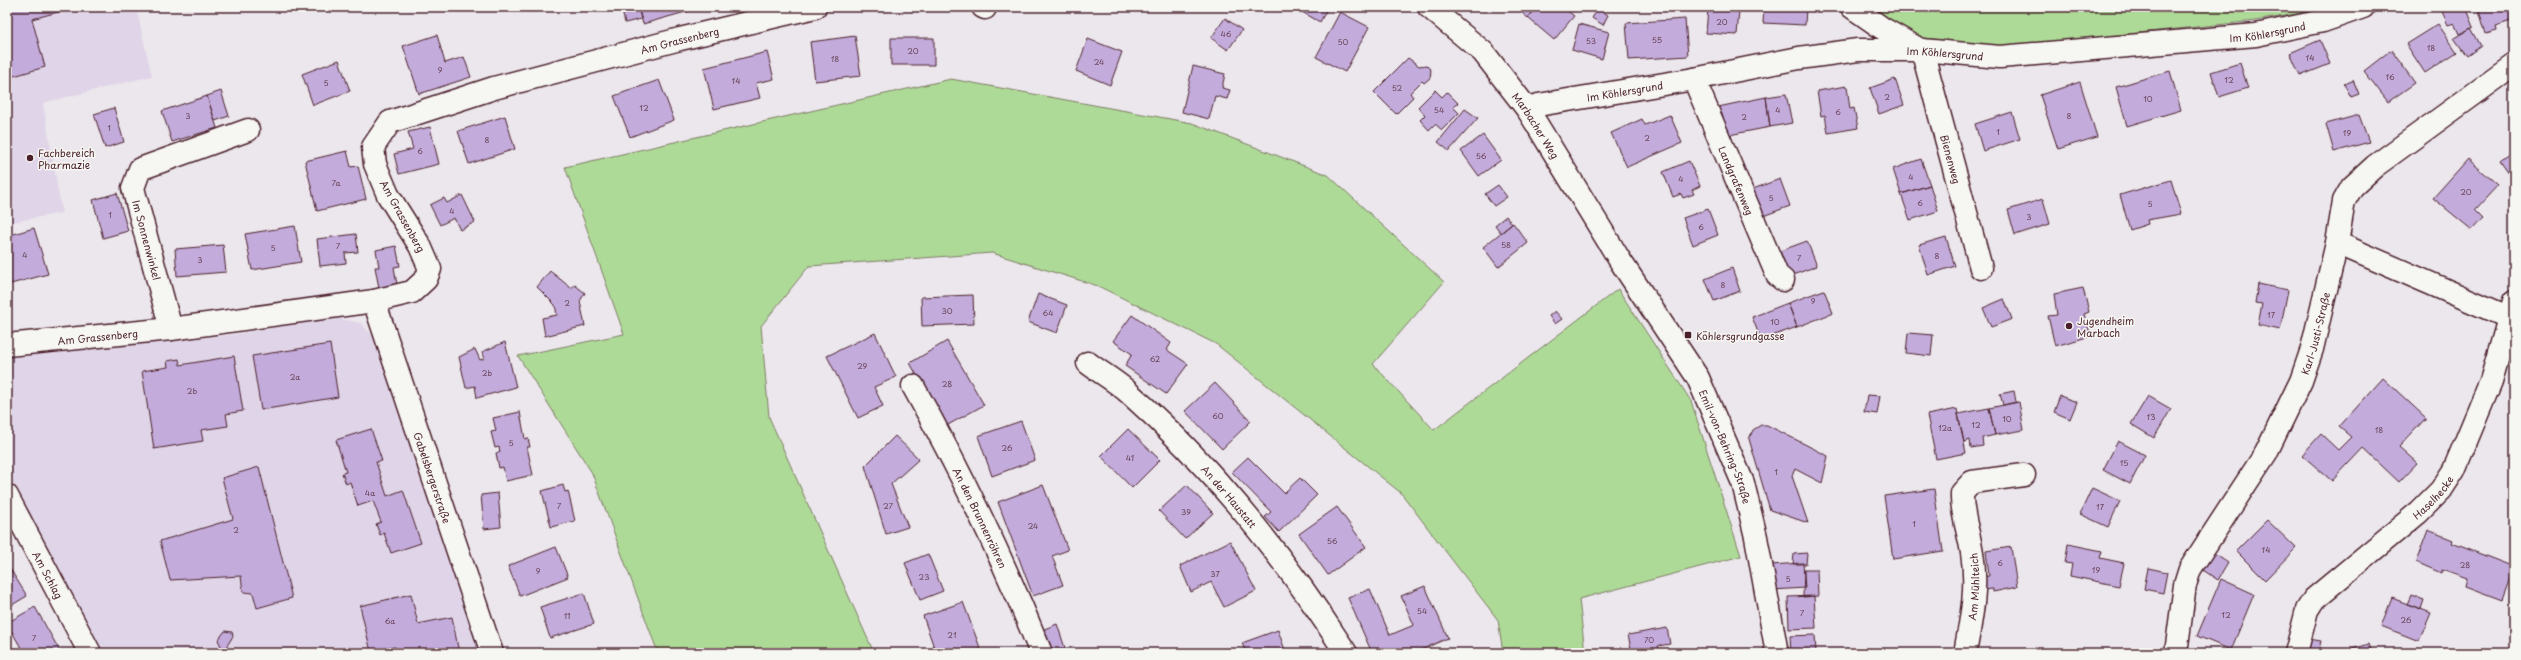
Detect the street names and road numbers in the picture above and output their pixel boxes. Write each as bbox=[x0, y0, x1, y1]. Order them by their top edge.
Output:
street label: Im Köhlersgrund bbox=[2229, 17, 2307, 45]
street label: Am Grassenberg bbox=[639, 23, 721, 57]
street label: Im Köhlersgrund bbox=[1906, 43, 1984, 63]
street label: Im Köhlersgrund bbox=[1585, 77, 1664, 104]
street label: Marbacher Weg bbox=[1509, 89, 1563, 161]
street label: Bienenweg bbox=[1938, 133, 1965, 185]
street label: Landgrafenweg bbox=[1716, 143, 1758, 217]
street label: Am Grassenberg bbox=[377, 177, 429, 255]
street label: Im Sonnenwinkel bbox=[129, 198, 165, 282]
street label: Karl-Justi-Straße bbox=[2296, 290, 2333, 376]
street label: Am Grassenberg bbox=[57, 325, 139, 348]
street label: Emil-von-Behring-Straße bbox=[1696, 387, 1755, 505]
street label: Gabelsbergerstraße bbox=[411, 430, 455, 525]
street label: An der Haustatt bbox=[1198, 461, 1261, 531]
street label: An den Brunnenröhren bbox=[950, 465, 1011, 570]
street label: Haselhecke bbox=[2409, 472, 2456, 522]
street label: Am Schlag bbox=[30, 548, 67, 601]
street label: Am Mühlteich bbox=[1963, 552, 1982, 621]

